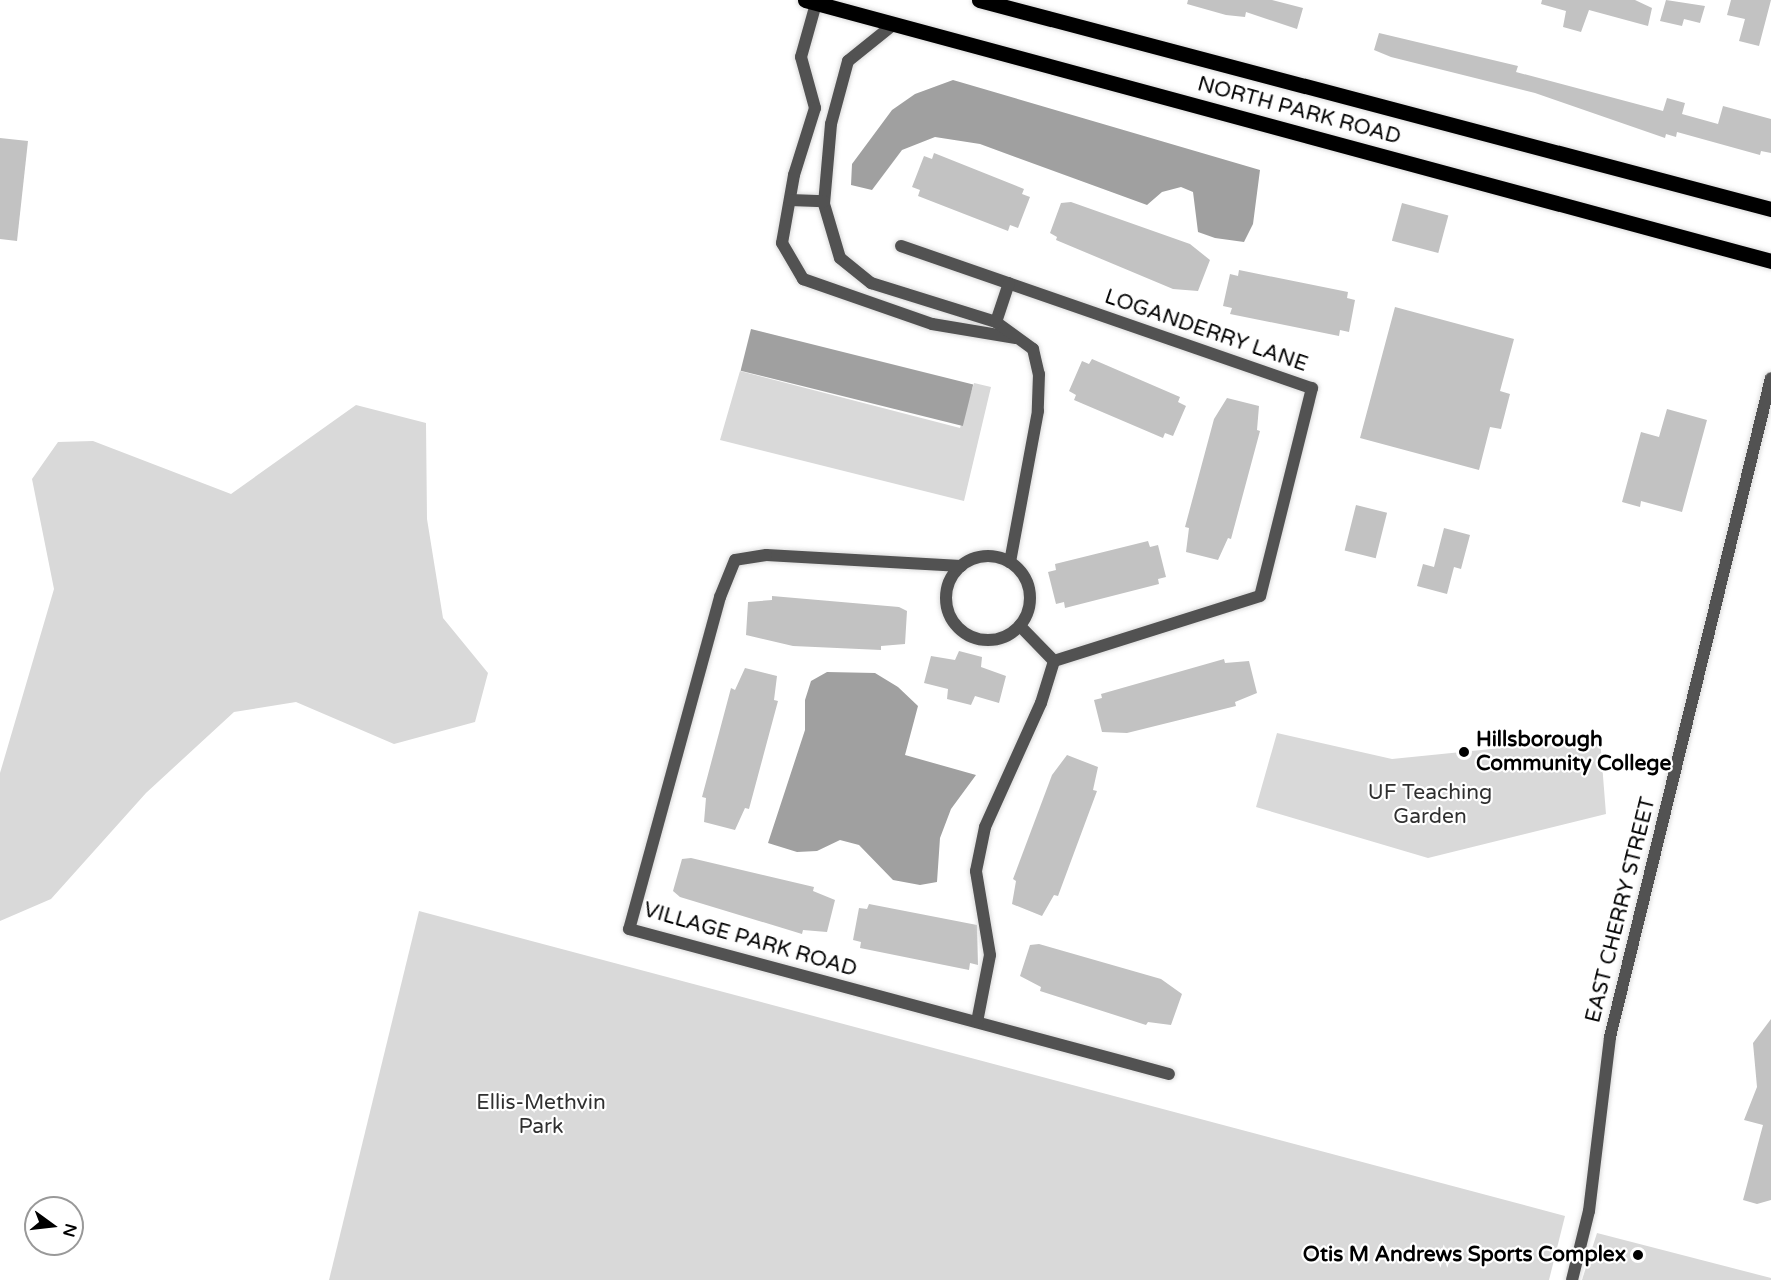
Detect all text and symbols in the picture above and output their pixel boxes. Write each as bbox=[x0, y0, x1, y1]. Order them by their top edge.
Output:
street label: NORTH PARK ROAD bbox=[1195, 72, 1403, 150]
street label: LOGANDERRY LANE bbox=[1101, 284, 1311, 378]
place label: Hillsborough Community College bbox=[1476, 727, 1671, 777]
marker: Hillsborough Community College bbox=[1457, 745, 1471, 759]
park label: UF Teaching Garden bbox=[1368, 780, 1492, 830]
street label: EAST CHERRY STREET bbox=[1581, 795, 1661, 1025]
street label: VILLAGE PARK ROAD bbox=[640, 897, 860, 983]
park label: Ellis-Methvin Park bbox=[476, 1090, 606, 1140]
north arrow bbox=[24, 1196, 84, 1256]
text: N bbox=[58, 1221, 81, 1239]
place label: Otis M Andrews Sports Complex bbox=[1303, 1242, 1626, 1268]
marker: Otis M Andrews Sports Complex bbox=[1631, 1248, 1645, 1262]

